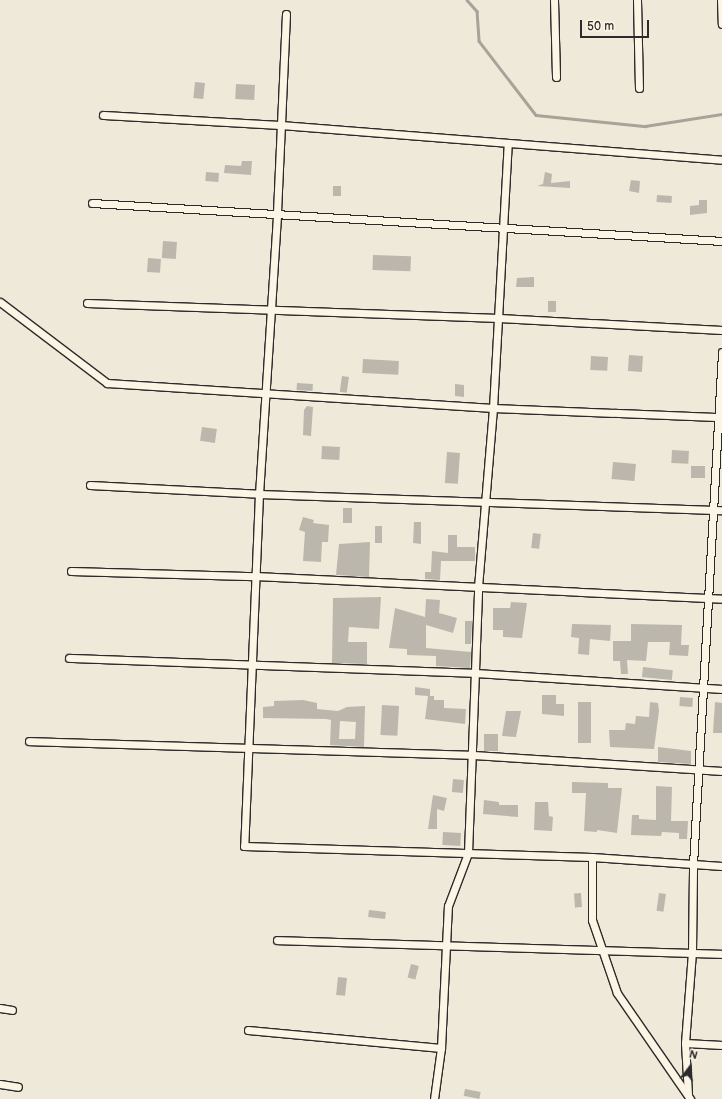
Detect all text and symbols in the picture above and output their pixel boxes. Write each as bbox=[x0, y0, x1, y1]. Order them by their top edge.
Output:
scale bar bbox=[582, 12, 651, 38]
text: 50 m bbox=[587, 19, 614, 34]
north arrow bbox=[670, 1047, 710, 1087]
text: N bbox=[688, 1048, 699, 1062]

